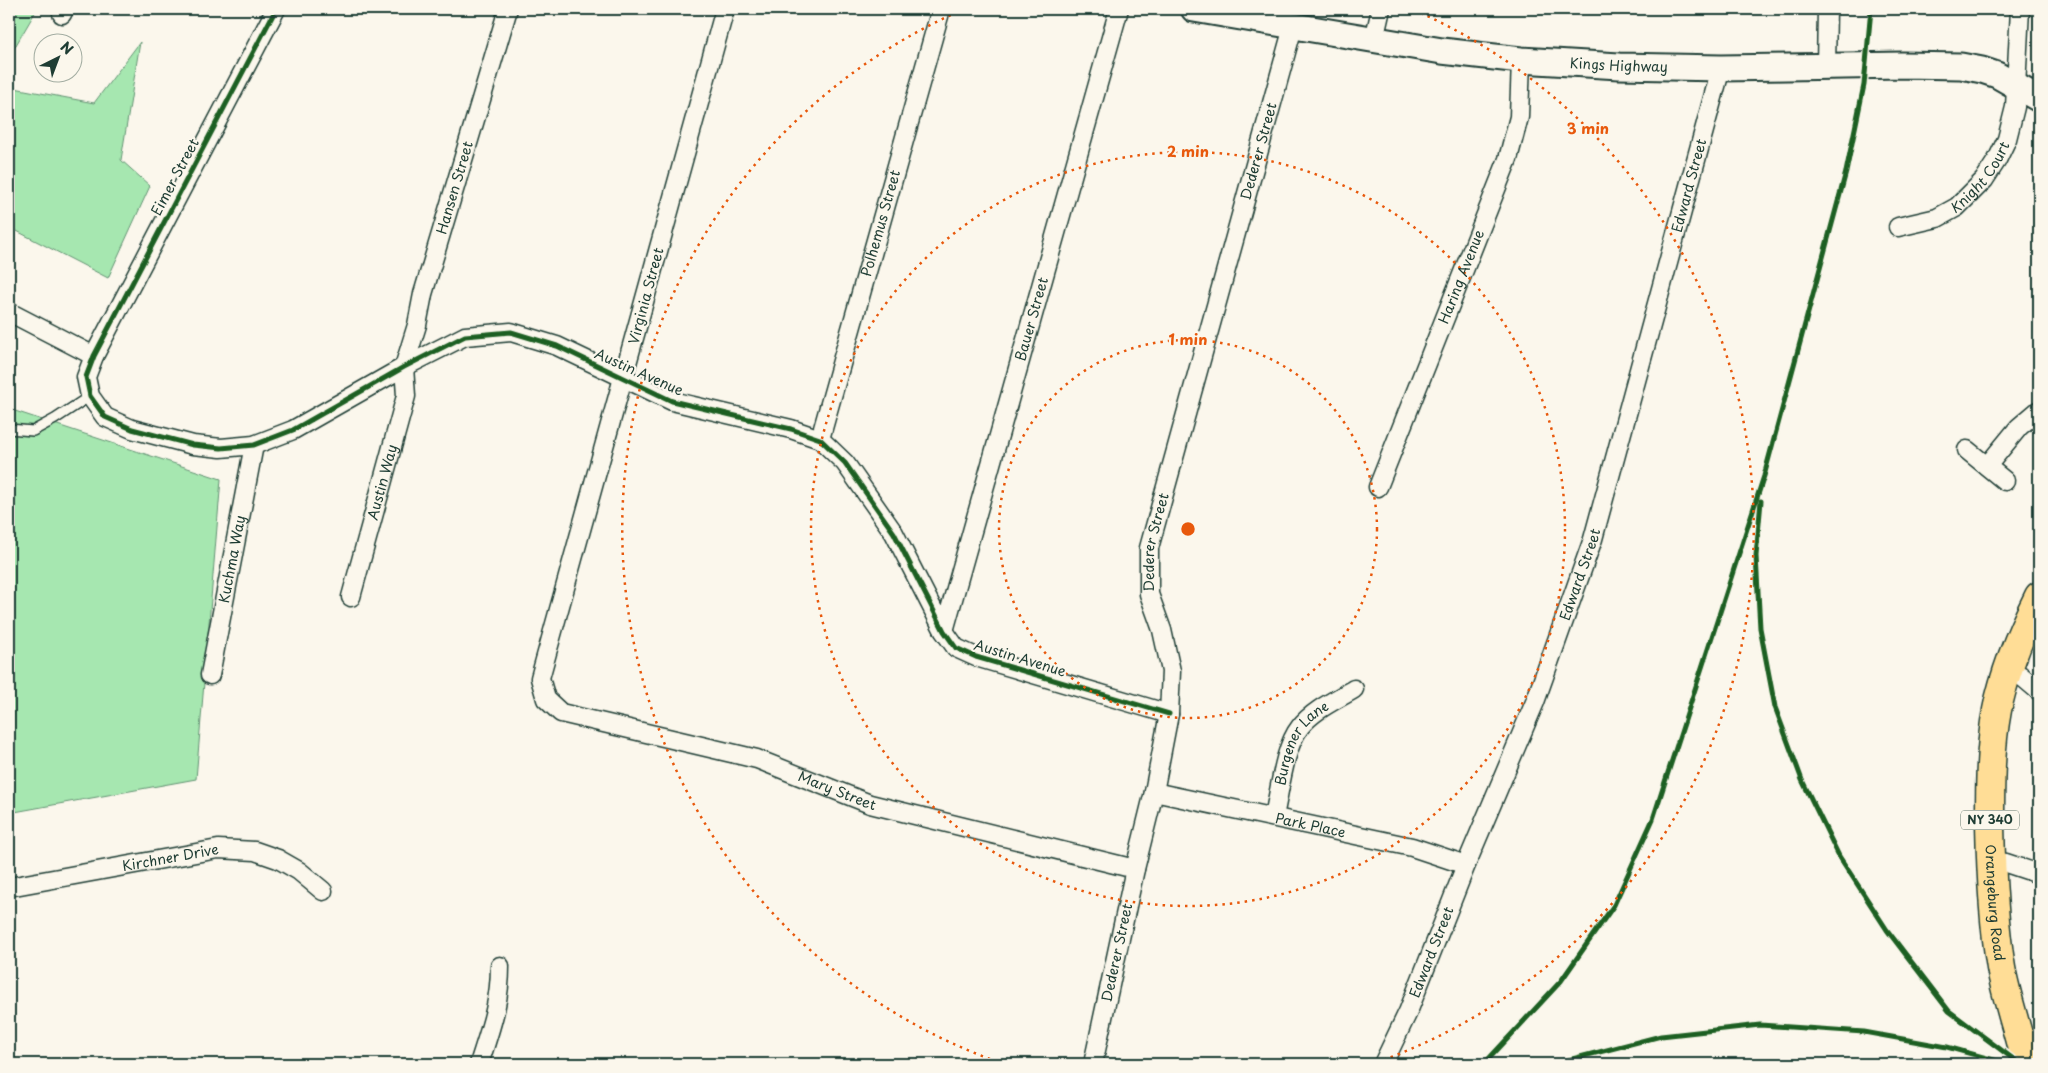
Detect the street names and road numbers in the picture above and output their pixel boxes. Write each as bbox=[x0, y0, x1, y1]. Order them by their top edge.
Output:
street label: Kings Highway bbox=[1569, 52, 1668, 77]
street label: Dederer Street bbox=[1235, 100, 1282, 202]
street label: Eimer Street bbox=[145, 134, 204, 219]
street label: Edward Street bbox=[1666, 136, 1711, 235]
street label: Knight Court bbox=[1947, 137, 2015, 218]
street label: Hansen Street bbox=[430, 138, 478, 237]
street label: Polhemus Street bbox=[855, 167, 905, 279]
street label: Haring Avenue bbox=[1433, 226, 1489, 327]
street label: Virginia Street bbox=[623, 245, 669, 347]
street label: Bauer Street bbox=[1009, 274, 1053, 363]
street label: Austin Avenue bbox=[591, 343, 687, 401]
street label: Austin Way bbox=[362, 442, 402, 522]
street label: Dederer Street bbox=[1138, 490, 1174, 592]
street label: Kuchma Way bbox=[213, 513, 250, 605]
street label: Edward Street bbox=[1554, 526, 1605, 623]
street label: Austin Avenue bbox=[972, 634, 1069, 682]
street label: Burgener Lane bbox=[1269, 695, 1332, 787]
street label: Mary Street bbox=[795, 765, 879, 815]
street label: Park Place bbox=[1273, 807, 1348, 843]
road number: NY 340 bbox=[1961, 810, 2019, 830]
street label: Kirchner Drive bbox=[120, 838, 220, 876]
street label: Orangeburg Road bbox=[1980, 844, 2011, 962]
street label: Dederer Street bbox=[1096, 901, 1137, 1004]
street label: Edward Street bbox=[1404, 903, 1459, 1001]

